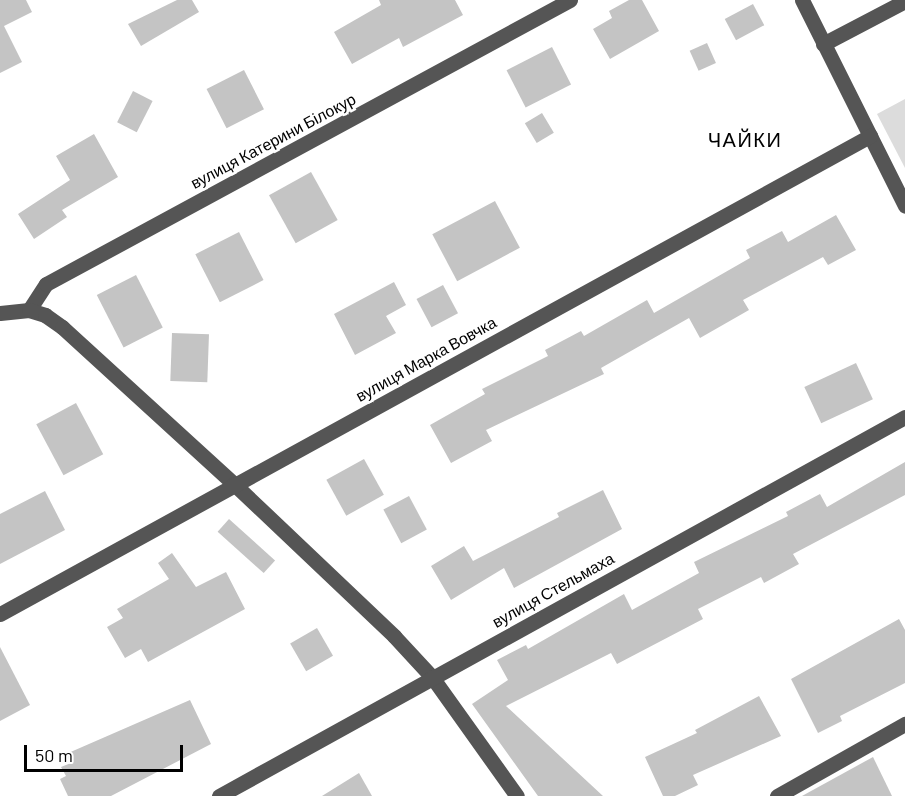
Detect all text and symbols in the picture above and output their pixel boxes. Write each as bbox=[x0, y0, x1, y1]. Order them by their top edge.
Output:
street label: вулиця Катерини Білокур bbox=[187, 89, 359, 193]
district label: ЧАЙКИ bbox=[708, 127, 782, 151]
street label: вулиця Марка Вовчка bbox=[352, 312, 500, 406]
street label: вулиця Стельмаха bbox=[489, 549, 617, 631]
scale bar bbox=[27, 733, 186, 771]
text: 50 m bbox=[35, 744, 73, 766]

